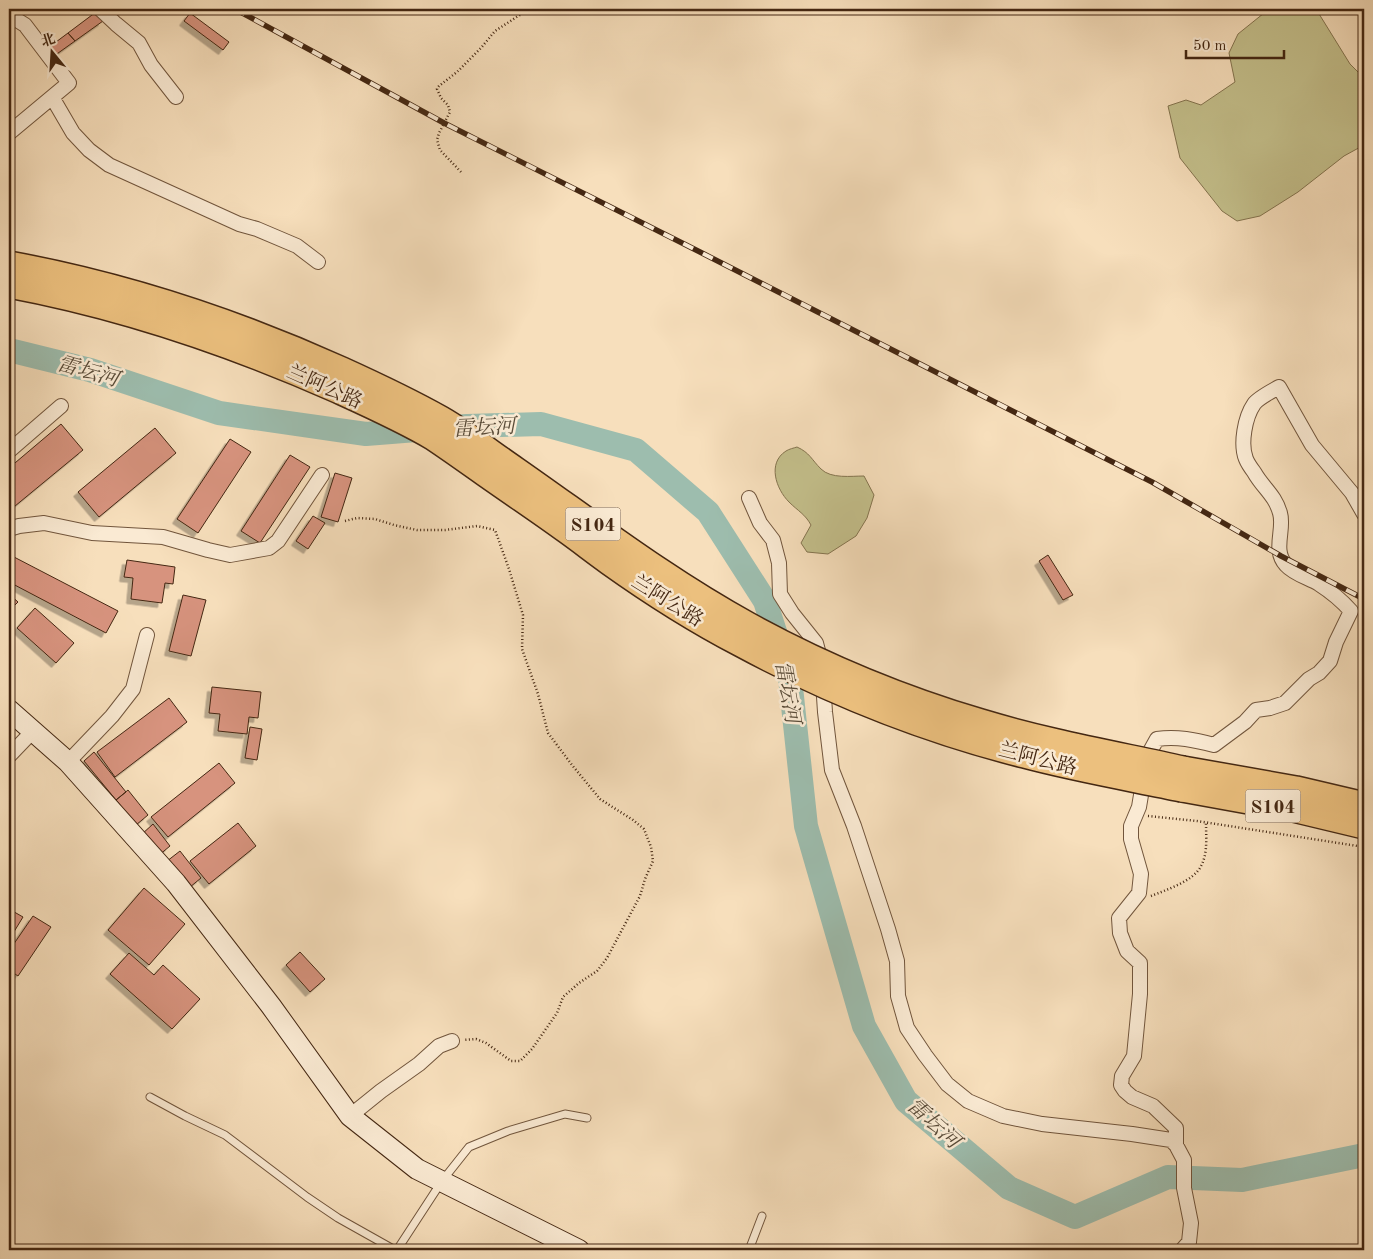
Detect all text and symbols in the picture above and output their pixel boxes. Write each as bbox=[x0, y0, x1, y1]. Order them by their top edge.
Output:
north arrow bbox=[28, 28, 78, 78]
scale bar bbox=[1186, 28, 1283, 60]
text: 北 bbox=[39, 31, 57, 49]
text: 50 m bbox=[1193, 39, 1227, 54]
water label: 雷坛河 bbox=[54, 352, 125, 392]
street label: 兰阿公路 bbox=[284, 361, 366, 413]
water label: 雷坛河 bbox=[452, 414, 520, 441]
road number: S104 bbox=[566, 508, 620, 540]
street label: 兰阿公路 bbox=[628, 570, 707, 631]
water label: 雷坛河 bbox=[771, 659, 805, 729]
street label: 兰阿公路 bbox=[996, 739, 1079, 779]
road number: S104 bbox=[1246, 789, 1300, 822]
water label: 雷坛河 bbox=[903, 1094, 968, 1156]

